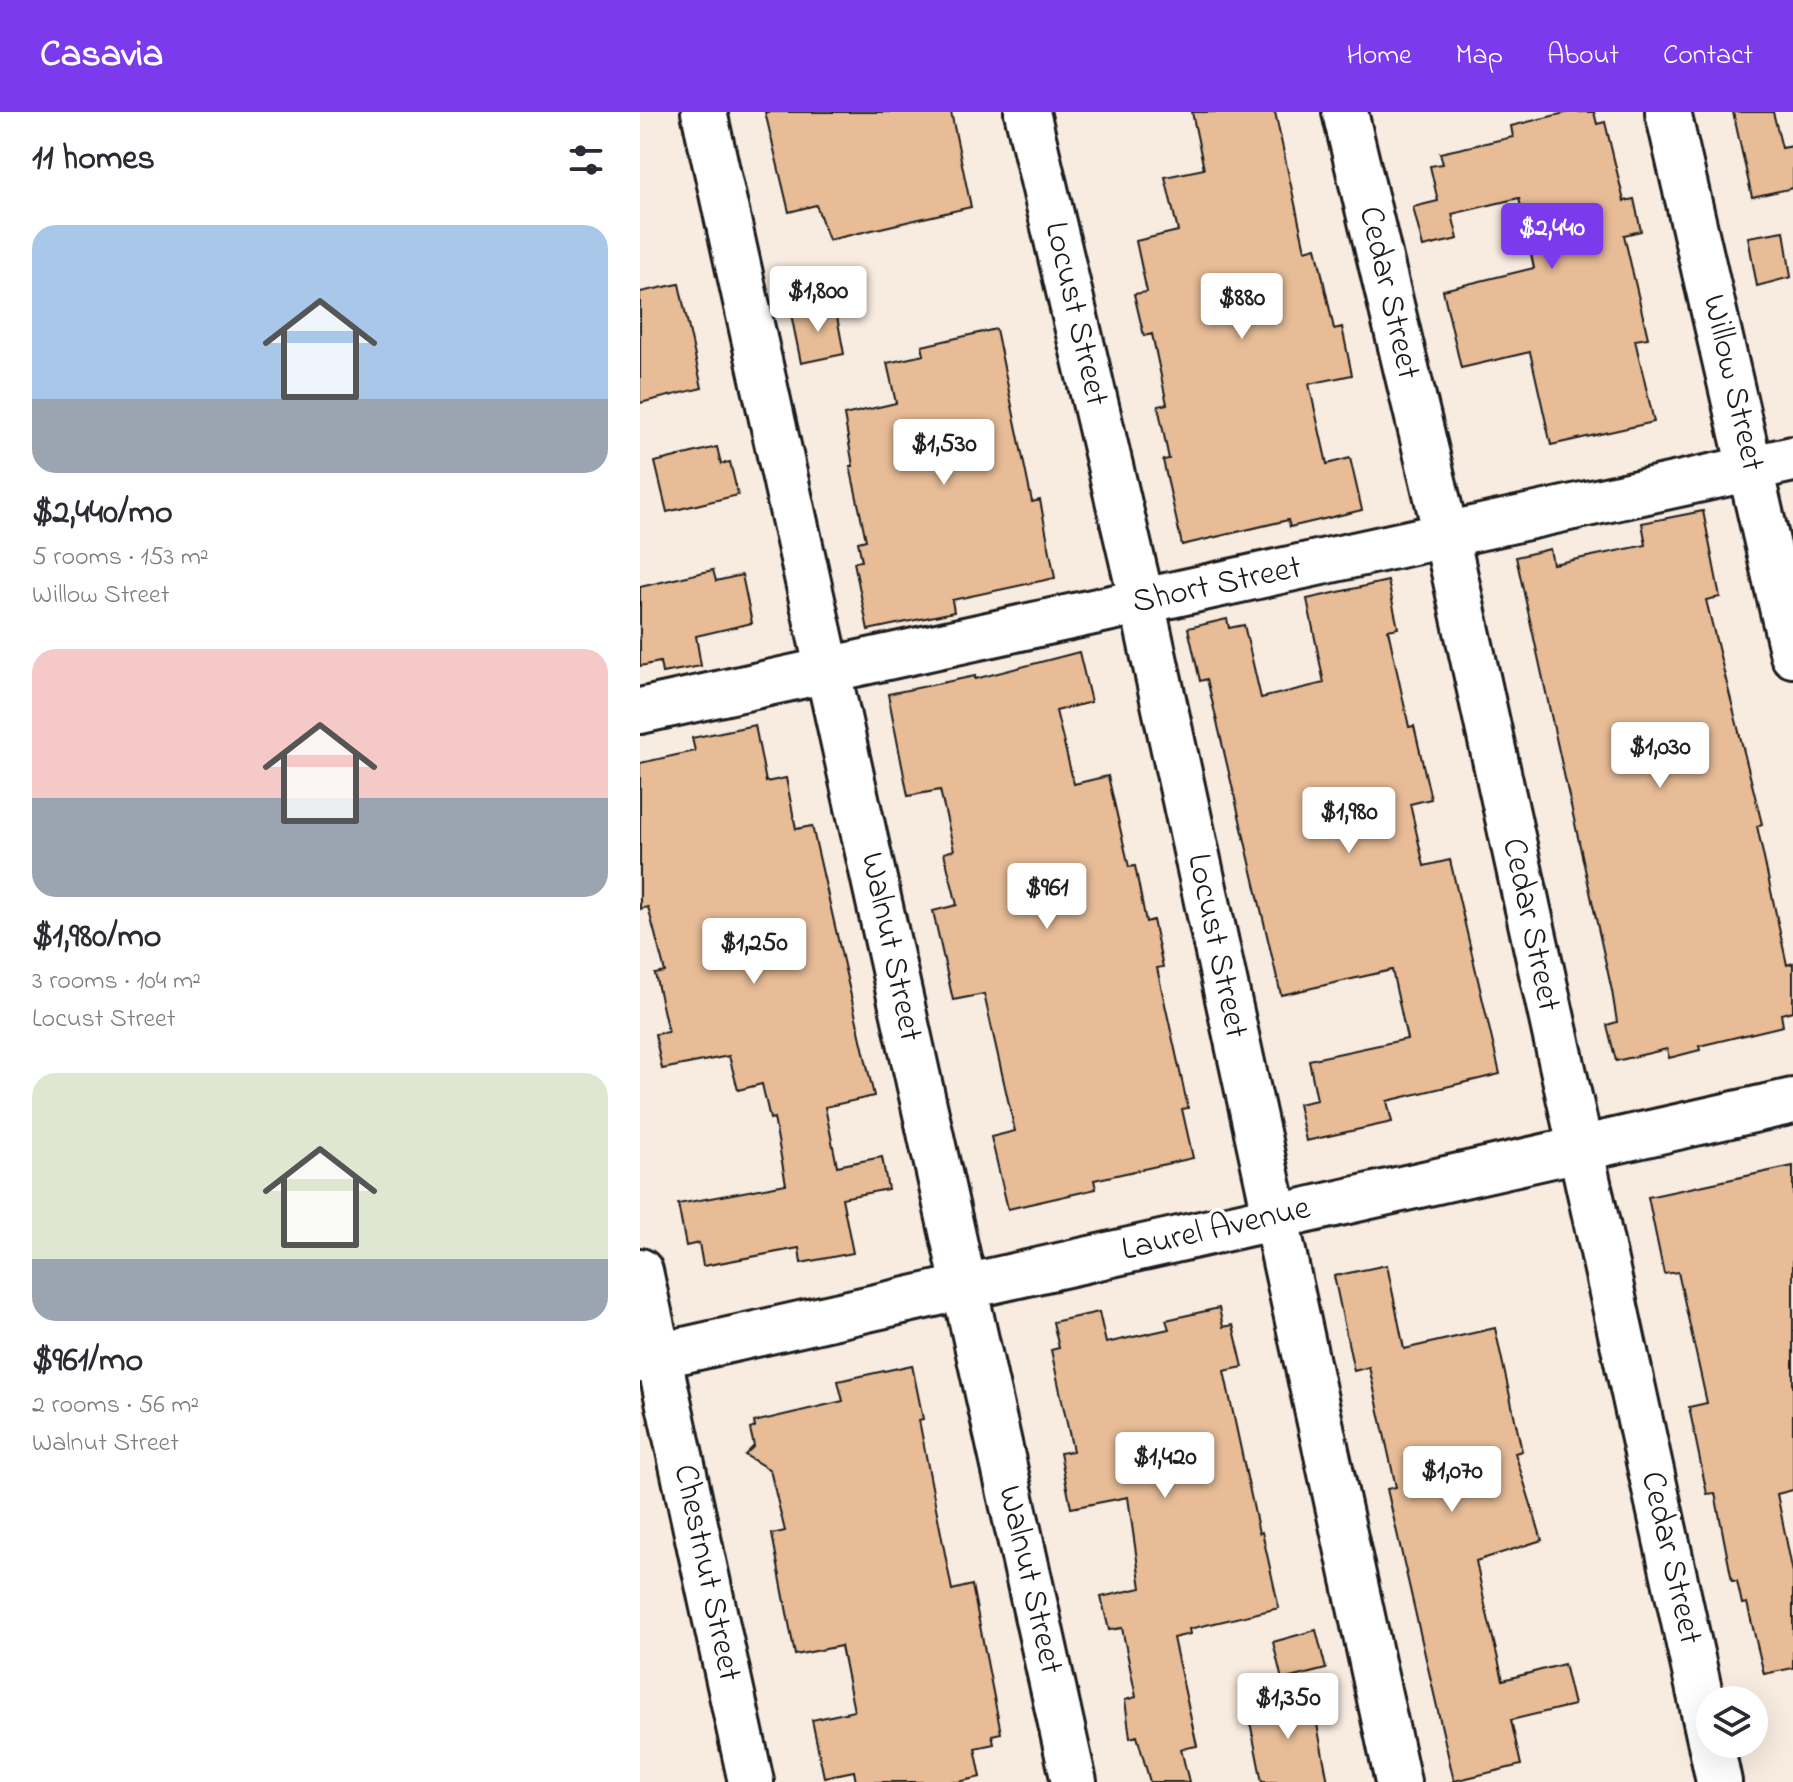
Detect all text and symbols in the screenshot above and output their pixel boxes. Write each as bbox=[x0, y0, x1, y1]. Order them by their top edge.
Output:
text: Casavia bbox=[40, 28, 163, 84]
text: Home bbox=[1346, 36, 1412, 77]
text: Map bbox=[1456, 36, 1503, 77]
text: About bbox=[1547, 36, 1619, 77]
text: Contact bbox=[1663, 36, 1753, 77]
text: 11 homes bbox=[32, 135, 155, 185]
icon: filters bbox=[564, 138, 608, 182]
street label: Cedar Street bbox=[1344, 202, 1432, 384]
pin: $2,440 bbox=[1487, 203, 1617, 271]
text: $2,440 bbox=[1519, 210, 1585, 248]
street label: Locust Street bbox=[1030, 217, 1120, 411]
pin: $1,800 bbox=[753, 266, 883, 334]
text: $1,800 bbox=[788, 273, 848, 311]
pin: $880 bbox=[1195, 273, 1289, 341]
icon: home bbox=[248, 277, 392, 421]
text: $880 bbox=[1219, 280, 1265, 318]
street label: Willow Street bbox=[1687, 290, 1777, 476]
pin: $1,530 bbox=[879, 419, 1009, 487]
text: $1,530 bbox=[911, 426, 977, 464]
text: $2,440/mo bbox=[32, 489, 173, 539]
text: 5 rooms · 153 m² bbox=[32, 539, 209, 577]
street label: Short Street bbox=[1128, 544, 1306, 628]
text: Willow Street bbox=[32, 577, 169, 615]
icon: home bbox=[248, 701, 392, 845]
pin: $1,030 bbox=[1595, 722, 1725, 790]
text: $1,030 bbox=[1629, 729, 1691, 767]
pin: $1,980 bbox=[1284, 787, 1414, 855]
text: $1,980 bbox=[1320, 794, 1378, 832]
street label: Cedar Street bbox=[1487, 834, 1573, 1016]
street label: Walnut Street bbox=[846, 848, 934, 1046]
street label: Locust Street bbox=[1172, 849, 1260, 1043]
pin: $961 bbox=[1000, 863, 1094, 931]
text: $961 bbox=[1025, 870, 1069, 908]
text: $1,980/mo bbox=[32, 913, 162, 963]
pin: $1,250 bbox=[689, 918, 819, 986]
text: $1,250 bbox=[720, 925, 788, 963]
text: 3 rooms · 104 m² bbox=[32, 963, 201, 1001]
text: Locust Street bbox=[32, 1001, 175, 1039]
icon: home bbox=[248, 1125, 392, 1269]
street label: Laurel Avenue bbox=[1117, 1184, 1316, 1276]
text: $961/mo bbox=[32, 1337, 143, 1387]
text: 2 rooms · 56 m² bbox=[32, 1387, 199, 1425]
text: Walnut Street bbox=[32, 1425, 179, 1463]
pin: $1,420 bbox=[1100, 1432, 1230, 1500]
text: $1,420 bbox=[1133, 1439, 1197, 1477]
pin: $1,070 bbox=[1387, 1446, 1517, 1514]
text: $1,070 bbox=[1421, 1453, 1483, 1491]
street label: Chestnut Street bbox=[659, 1460, 753, 1686]
street label: Cedar Street bbox=[1626, 1467, 1714, 1649]
street label: Walnut Street bbox=[983, 1481, 1075, 1679]
pin: $1,350 bbox=[1223, 1673, 1353, 1741]
text: $1,350 bbox=[1255, 1680, 1321, 1718]
map controls bbox=[1696, 1686, 1768, 1758]
button: layers bbox=[1696, 1686, 1768, 1758]

